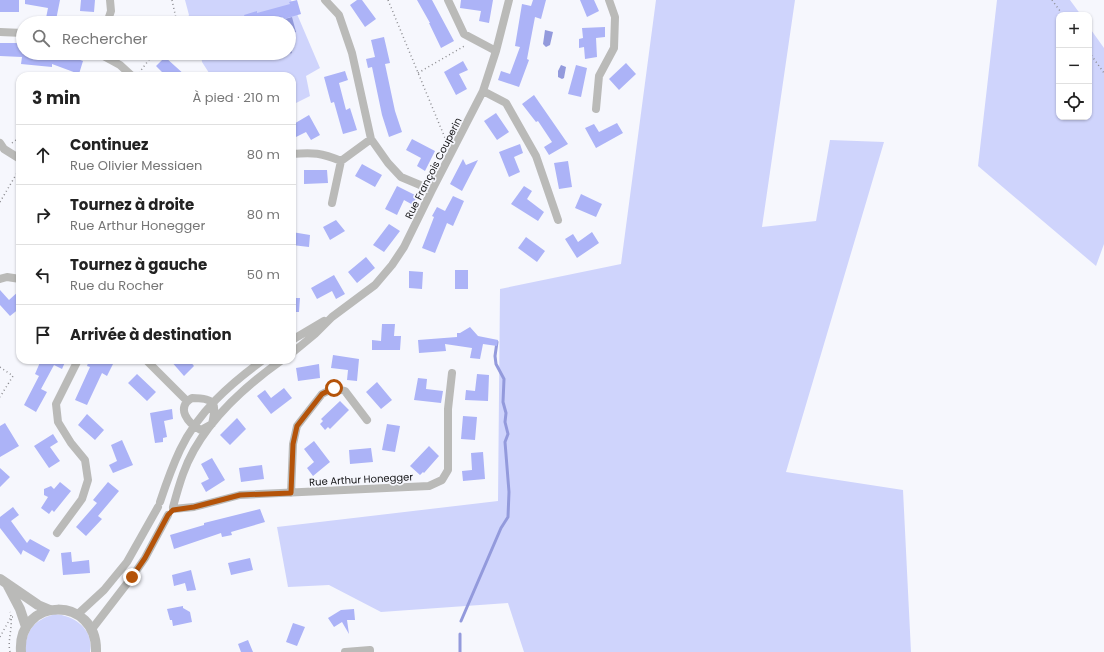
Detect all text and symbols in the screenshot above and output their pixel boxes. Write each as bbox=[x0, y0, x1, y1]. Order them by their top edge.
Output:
map controls bbox=[1056, 12, 1092, 120]
button: + bbox=[1056, 12, 1092, 48]
search box bbox=[16, 16, 296, 60]
icon: search bbox=[30, 27, 52, 49]
text: Rechercher bbox=[62, 28, 148, 49]
button: − bbox=[1056, 48, 1092, 84]
button: locate bbox=[1056, 84, 1092, 120]
text: 3 min bbox=[32, 86, 80, 110]
text: À pied · 210 m bbox=[193, 88, 280, 107]
street label: Rue François Couperin bbox=[401, 115, 466, 222]
text: Continuez bbox=[70, 134, 149, 155]
icon: ahead bbox=[32, 144, 54, 166]
text: 80 m bbox=[247, 145, 280, 164]
text: Rue Olivier Messiaen bbox=[70, 156, 202, 175]
text: Tournez à droite bbox=[70, 194, 194, 215]
icon: right bbox=[32, 204, 54, 226]
text: 80 m bbox=[247, 205, 280, 224]
text: Rue Arthur Honegger bbox=[70, 216, 205, 235]
text: Tournez à gauche bbox=[70, 254, 207, 275]
icon: left bbox=[32, 264, 54, 286]
text: 50 m bbox=[247, 265, 280, 284]
text: Rue du Rocher bbox=[70, 276, 164, 295]
icon: arrive bbox=[32, 324, 54, 346]
text: Arrivée à destination bbox=[70, 324, 232, 345]
route start bbox=[325, 379, 343, 397]
street label: Rue Arthur Honegger bbox=[309, 469, 414, 490]
route end bbox=[123, 568, 141, 586]

